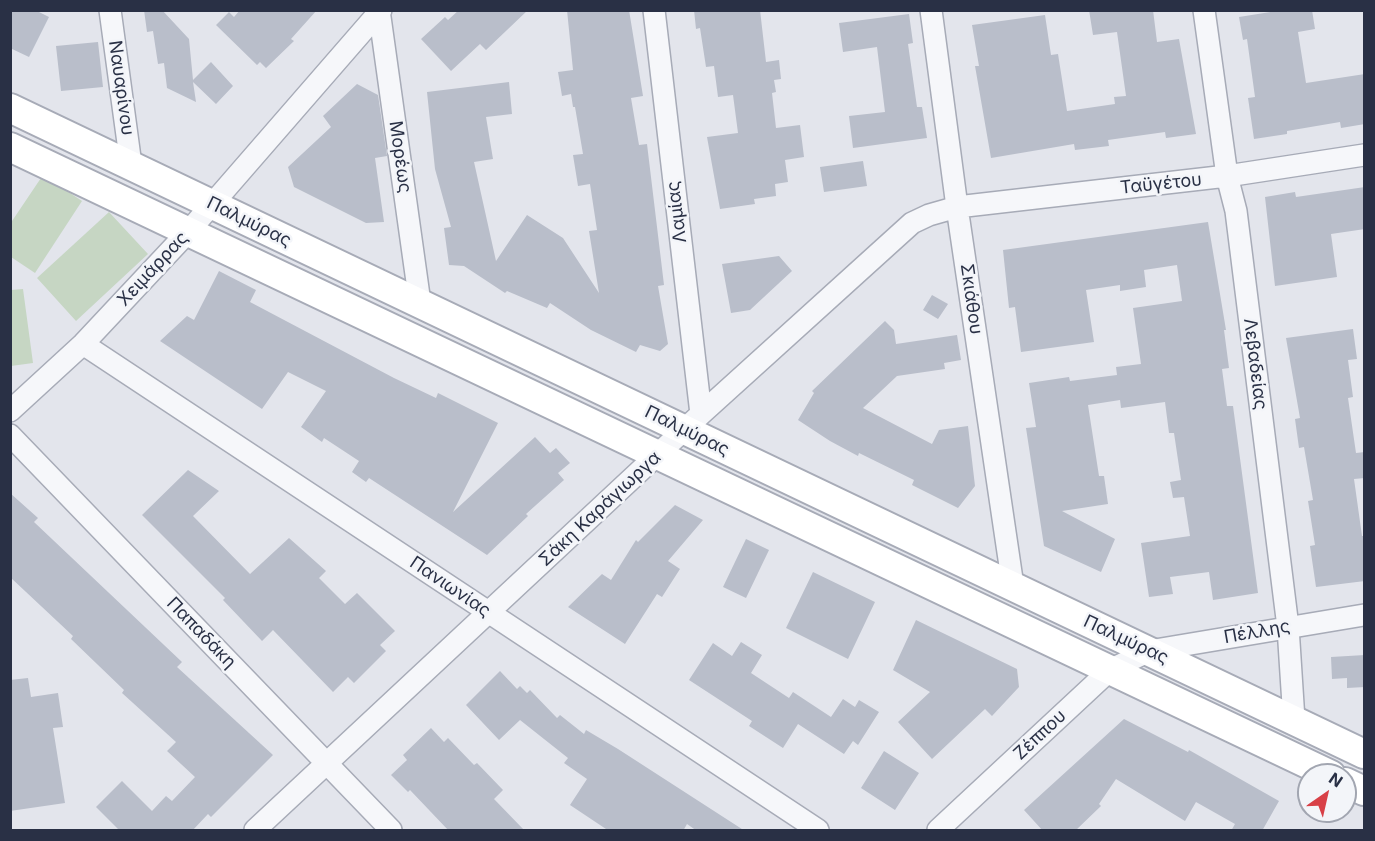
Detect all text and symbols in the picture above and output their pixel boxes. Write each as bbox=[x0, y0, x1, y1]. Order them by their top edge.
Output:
street label: Ναυαρίνου bbox=[104, 39, 138, 137]
street label: Μορέως bbox=[384, 120, 416, 194]
street label: Ταϋγέτου bbox=[1119, 169, 1203, 199]
street label: Λαμίας bbox=[662, 180, 692, 244]
street label: Παλμύρας bbox=[203, 192, 295, 252]
street label: Χειμάρρας bbox=[113, 227, 193, 311]
street label: Σκιάθου bbox=[955, 262, 987, 336]
street label: Λεβαδείας bbox=[1239, 317, 1271, 411]
street label: Παλμύρας bbox=[641, 401, 733, 461]
street label: Σάκη Καράγιωργα bbox=[535, 447, 665, 571]
street label: Πανιωνίας bbox=[405, 552, 495, 622]
street label: Παπαδάκη bbox=[162, 593, 240, 673]
street label: Παλμύρας bbox=[1080, 611, 1172, 669]
street label: Πέλλης bbox=[1222, 616, 1292, 648]
street label: Ζέππου bbox=[1009, 705, 1071, 765]
north arrow bbox=[1297, 763, 1357, 823]
text: N bbox=[1325, 768, 1347, 791]

